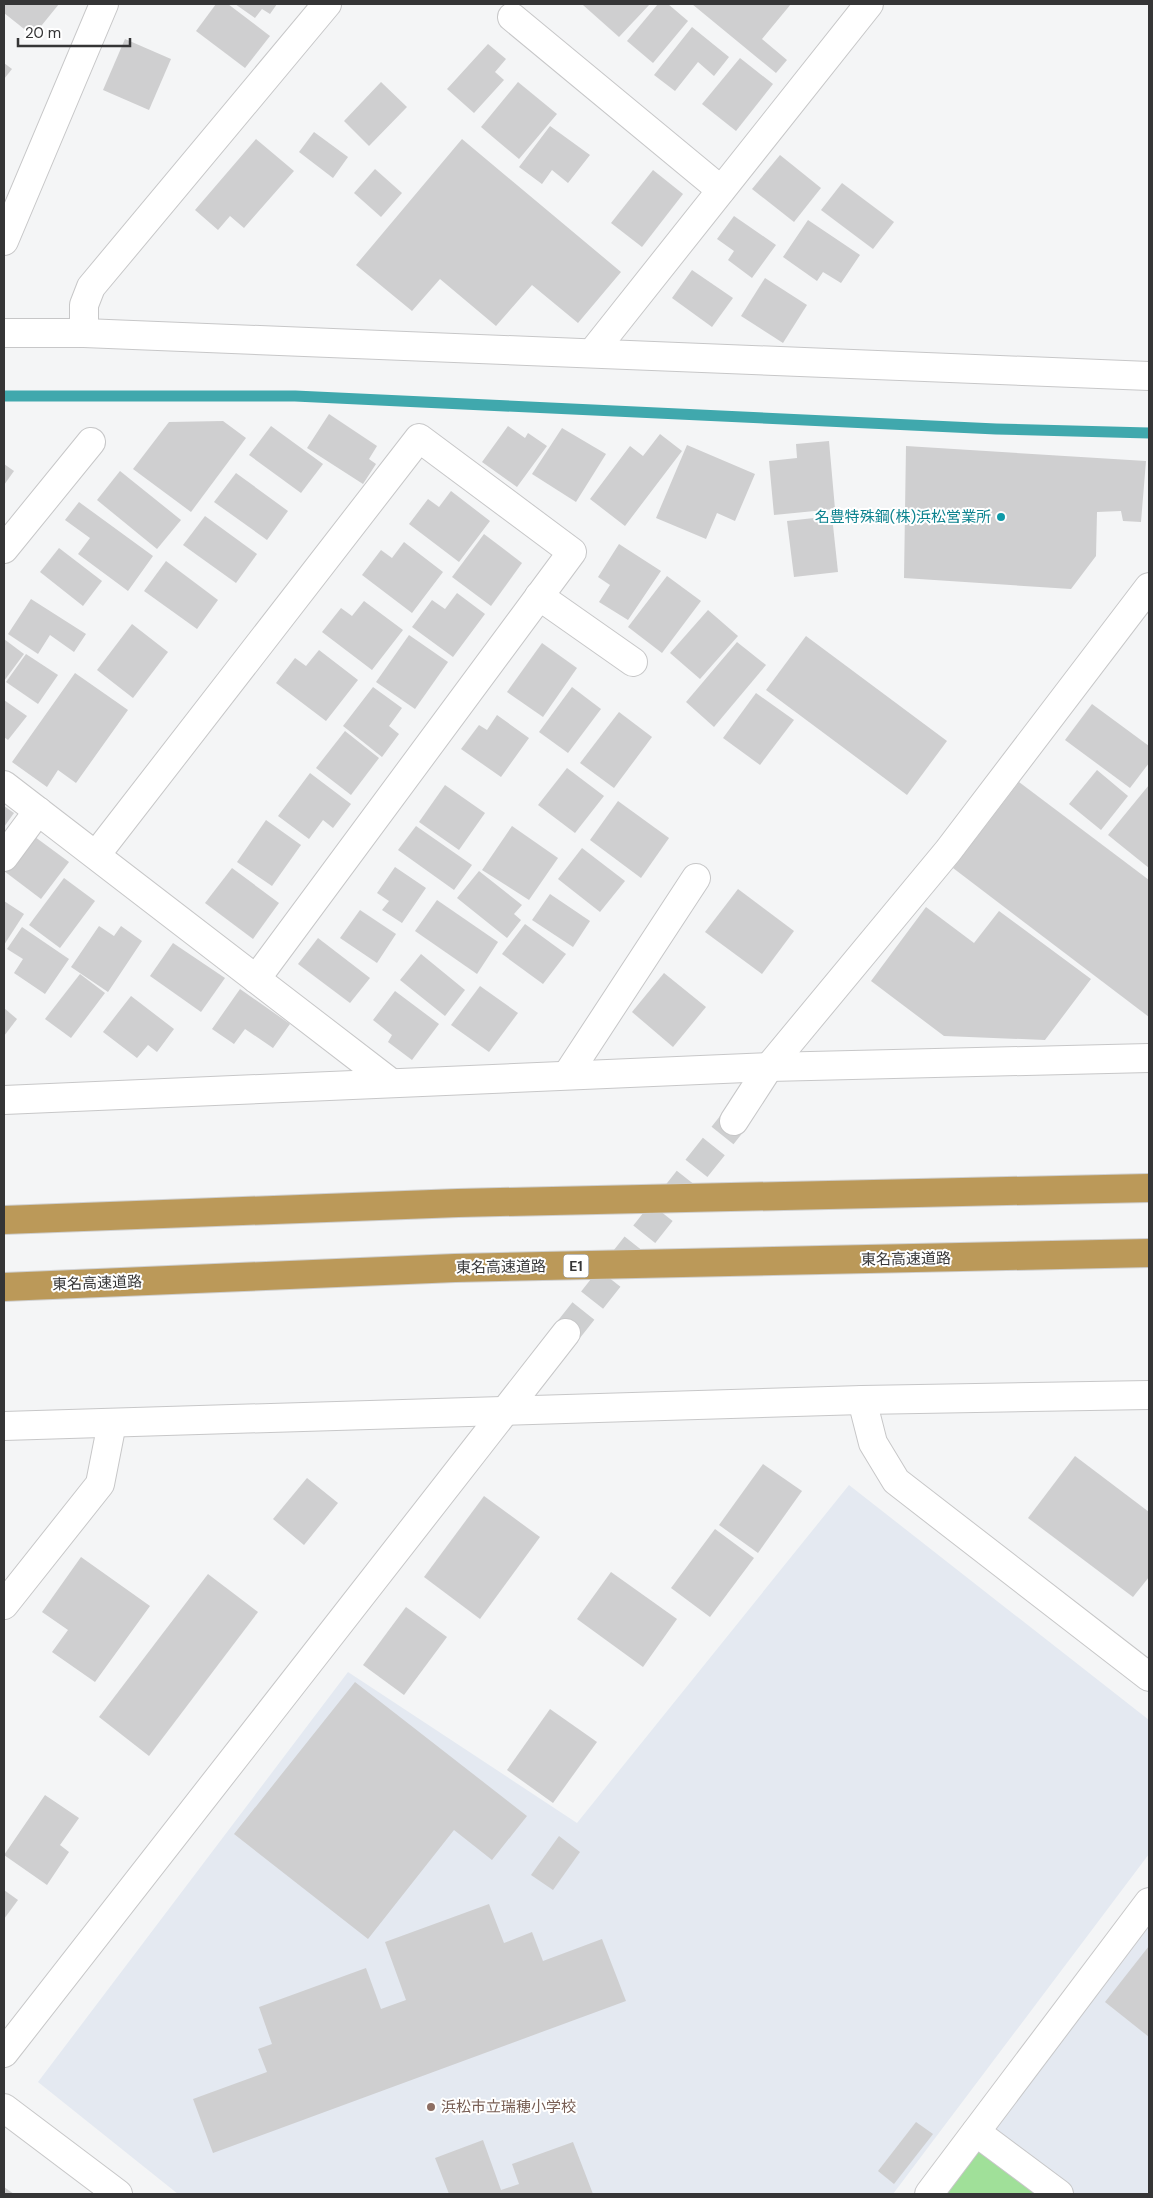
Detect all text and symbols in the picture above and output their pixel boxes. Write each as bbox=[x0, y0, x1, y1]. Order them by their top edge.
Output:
scale bar bbox=[18, 15, 130, 47]
text: 20 m bbox=[25, 23, 61, 43]
place label: 名豊特殊鋼(株)浜松営業所 bbox=[815, 507, 991, 527]
marker: 名豊特殊鋼(株)浜松営業所 bbox=[995, 511, 1007, 523]
street label: 東名高速道路 bbox=[861, 1248, 951, 1270]
road number: E1 bbox=[564, 1254, 588, 1278]
street label: 東名高速道路 bbox=[456, 1256, 546, 1278]
street label: 東名高速道路 bbox=[52, 1271, 142, 1295]
place label: 浜松市立瑞穂小学校 bbox=[441, 2097, 576, 2117]
marker: 浜松市立瑞穂小学校 bbox=[425, 2101, 437, 2113]

